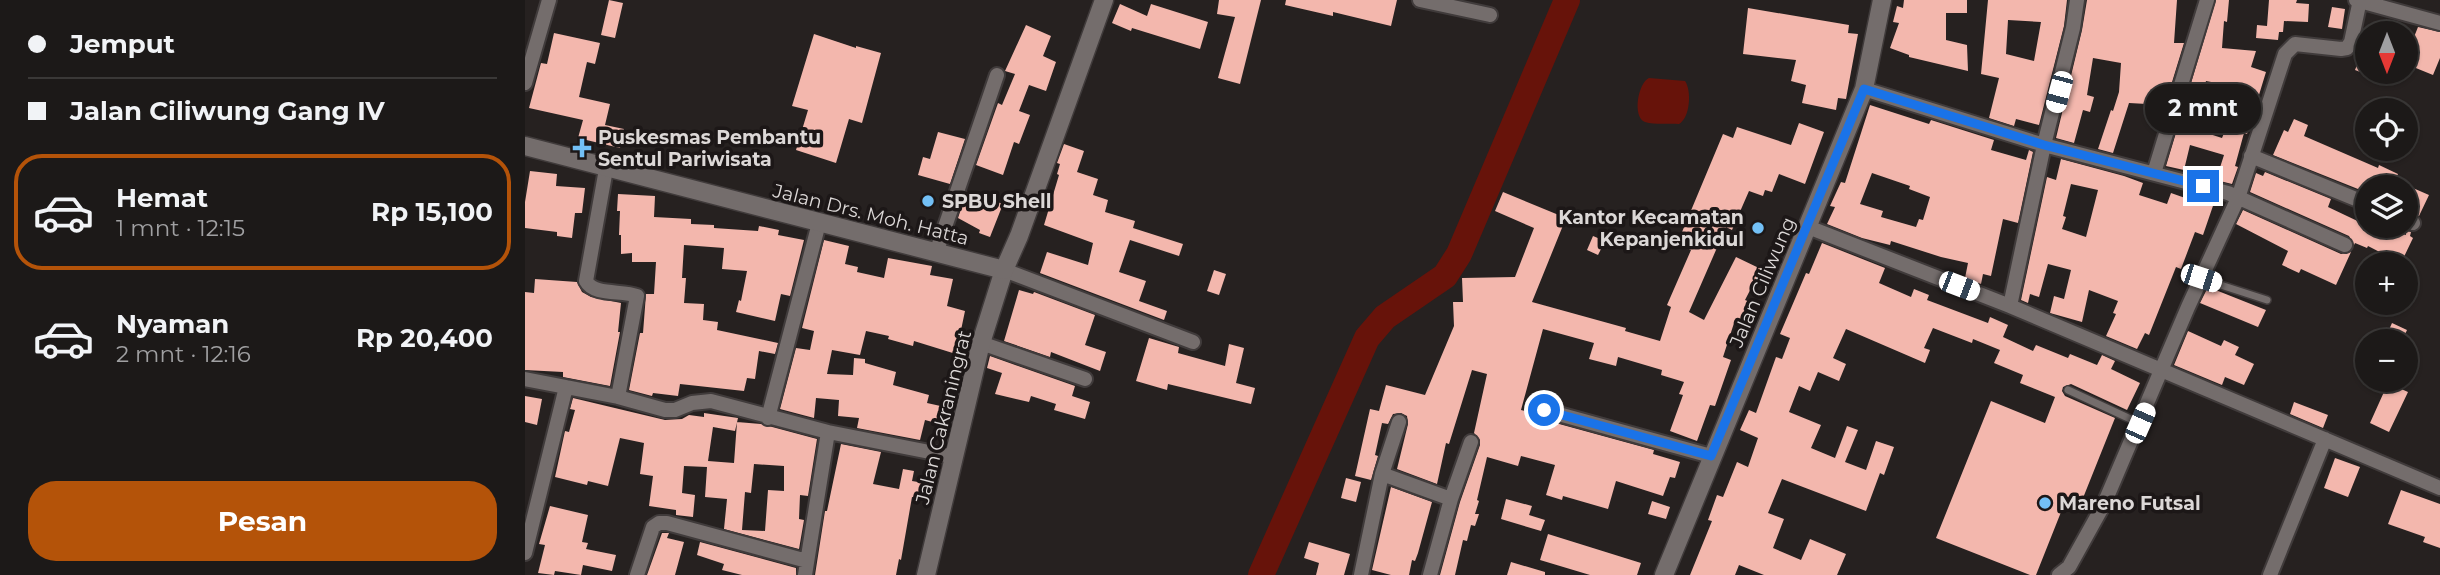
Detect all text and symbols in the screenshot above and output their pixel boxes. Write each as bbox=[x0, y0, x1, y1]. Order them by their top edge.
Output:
north arrow bbox=[2355, 21, 2419, 84]
map controls bbox=[2355, 21, 2418, 392]
text: Jemput bbox=[70, 28, 175, 60]
car bbox=[2044, 69, 2075, 115]
callout: 2 mnt bbox=[2145, 85, 2261, 134]
text: 2 mnt bbox=[2168, 94, 2238, 122]
text: Jalan Ciliwung Gang IV bbox=[70, 95, 385, 127]
button: locate bbox=[2355, 98, 2418, 161]
place label: Puskesmas Pembantu Sentul Pariwisata bbox=[598, 126, 821, 171]
marker: Puskesmas Pembantu Sentul Pariwisata bbox=[572, 138, 592, 158]
route end bbox=[2187, 170, 2219, 202]
button: layers bbox=[2355, 175, 2418, 238]
street label: Jalan Drs. Moh. Hatta bbox=[770, 179, 971, 250]
icon: car bbox=[32, 181, 95, 244]
text: Hemat bbox=[116, 182, 208, 214]
place label: SPBU Shell bbox=[942, 190, 1051, 213]
marker: SPBU Shell bbox=[920, 193, 936, 209]
text: Rp 15,100 bbox=[371, 196, 493, 228]
place label: Kantor Kecamatan Kepanjenkidul bbox=[1558, 206, 1744, 251]
text: 1 mnt · 12:15 bbox=[116, 214, 245, 242]
street label: Jalan Ciliwung bbox=[1724, 214, 1800, 352]
marker: Kantor Kecamatan Kepanjenkidul bbox=[1750, 220, 1766, 236]
button: + bbox=[2355, 252, 2418, 315]
car bbox=[2178, 262, 2225, 294]
car bbox=[1936, 269, 1983, 303]
icon: car bbox=[32, 307, 95, 370]
text: Nyaman bbox=[116, 308, 229, 340]
text: Rp 20,400 bbox=[356, 322, 493, 354]
street label: Jalan Cakraningrat bbox=[911, 328, 976, 507]
button: − bbox=[2355, 329, 2418, 392]
text: 2 mnt · 12:16 bbox=[116, 340, 251, 368]
route start bbox=[1528, 394, 1560, 426]
car bbox=[2122, 400, 2159, 446]
button: Pesan bbox=[28, 481, 497, 561]
place label: Mareno Futsal bbox=[2059, 492, 2201, 515]
marker: Mareno Futsal bbox=[2037, 495, 2053, 511]

